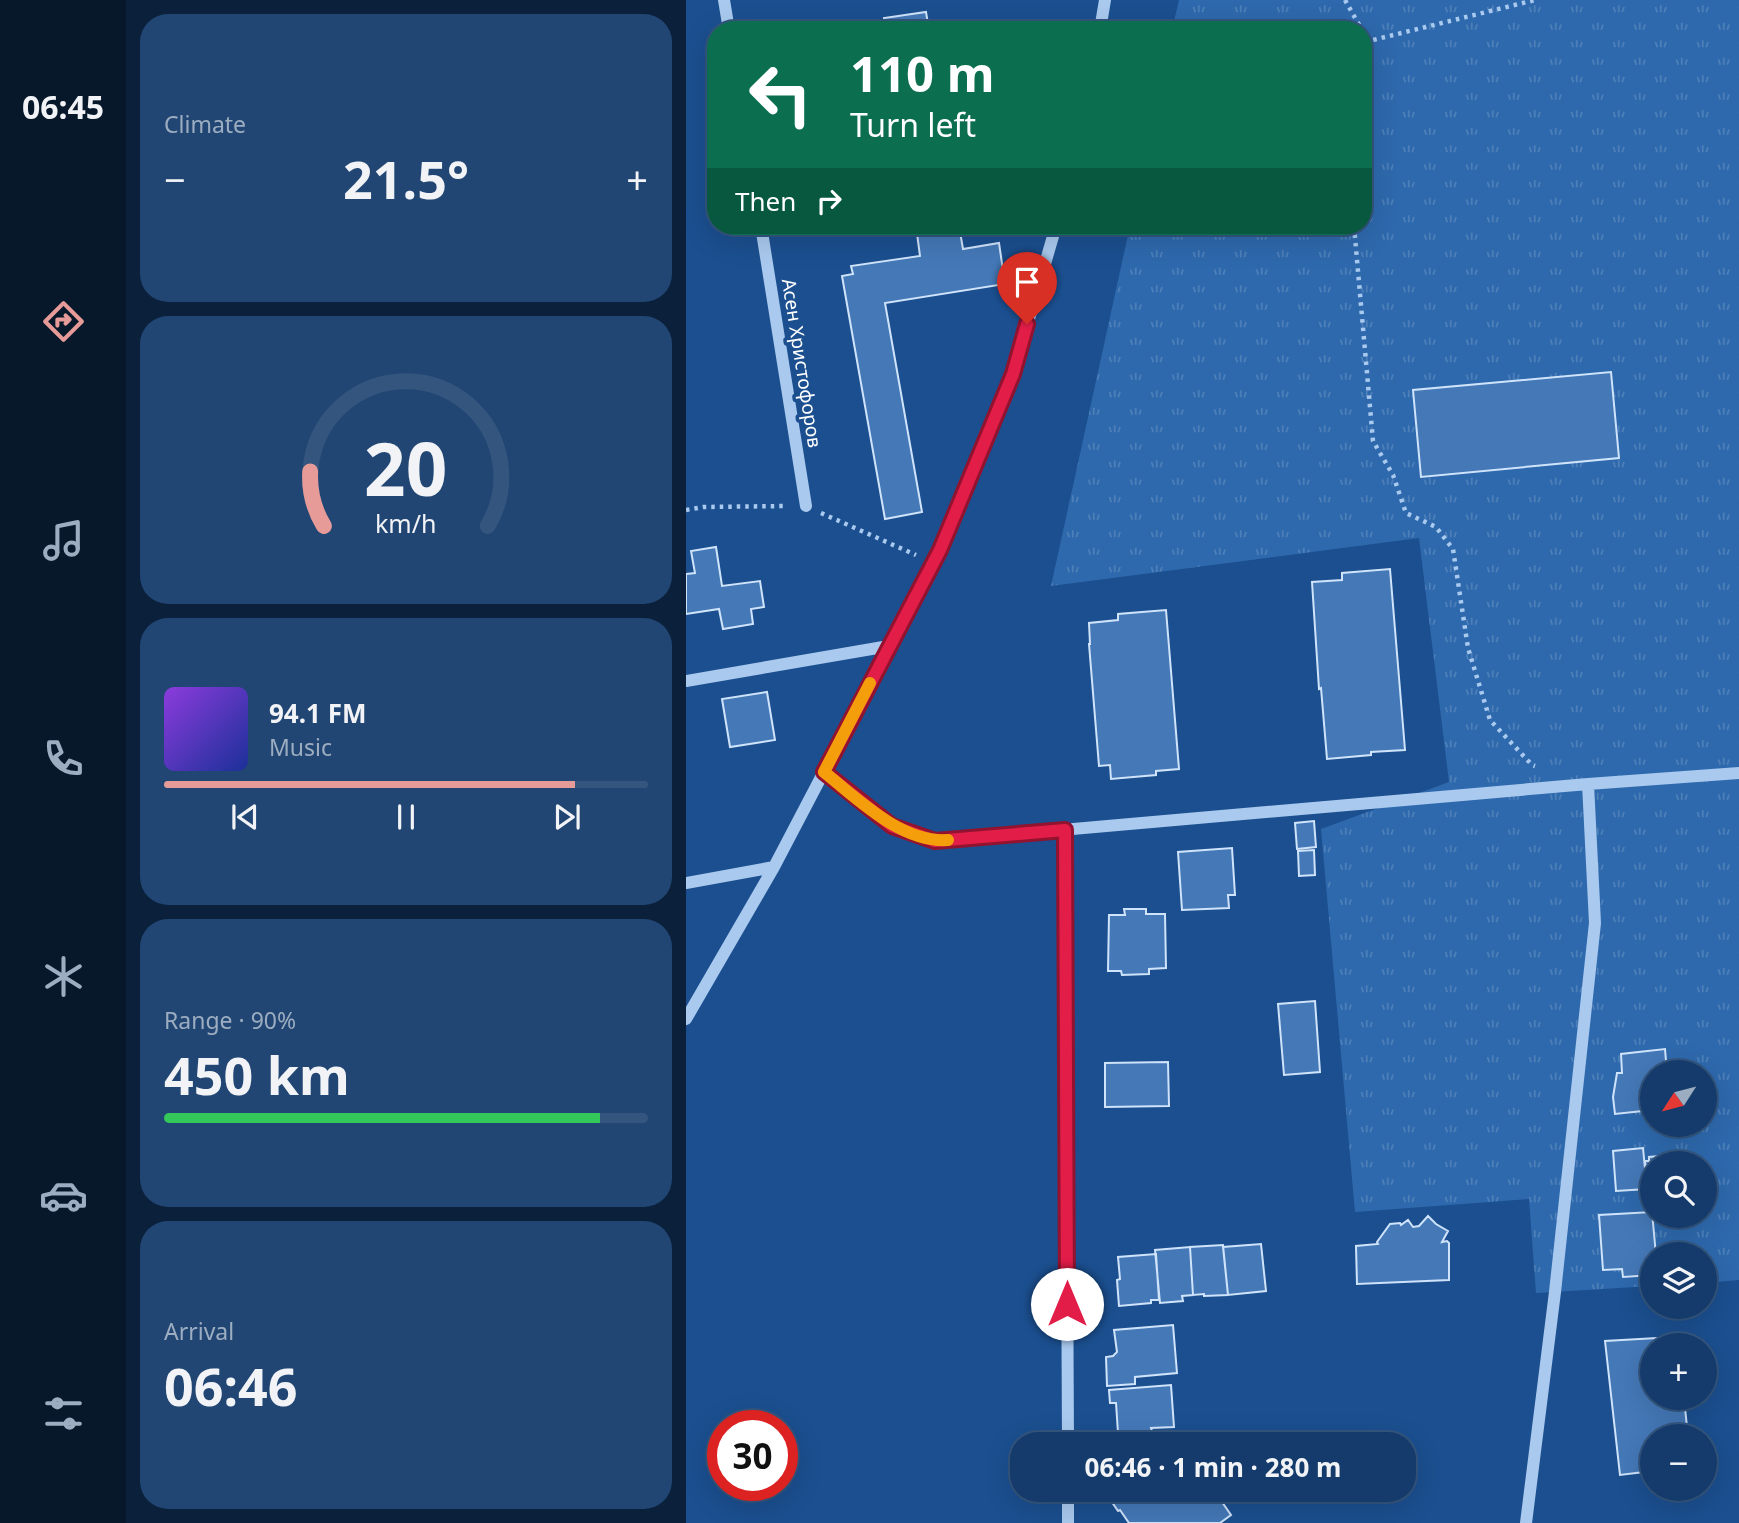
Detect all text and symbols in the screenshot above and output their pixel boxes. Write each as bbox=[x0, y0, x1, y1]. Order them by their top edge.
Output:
text: 110 m bbox=[850, 40, 995, 106]
icon: left bbox=[735, 49, 826, 140]
text: 06:45 bbox=[22, 85, 104, 128]
text: Turn left bbox=[850, 103, 976, 146]
text: Climate bbox=[164, 108, 246, 140]
text: 21.5° bbox=[343, 143, 469, 214]
text: − bbox=[164, 153, 186, 205]
text: + bbox=[626, 153, 648, 205]
icon: right bbox=[810, 182, 848, 220]
text: Then bbox=[735, 183, 796, 219]
pin bbox=[997, 252, 1057, 324]
icon: arrive bbox=[1008, 263, 1046, 301]
street label: Асен Христофоров bbox=[776, 277, 828, 449]
icon: directions bbox=[39, 297, 88, 346]
text: 20 bbox=[364, 418, 448, 517]
text: km/h bbox=[375, 505, 437, 539]
icon: music bbox=[39, 516, 88, 565]
text: 94.1 FM bbox=[269, 695, 366, 731]
text: Music bbox=[269, 731, 332, 763]
icon: phone bbox=[39, 734, 88, 783]
icon: previous bbox=[226, 798, 264, 836]
icon: pause bbox=[387, 798, 425, 836]
icon: next bbox=[548, 798, 586, 836]
icon: climate bbox=[39, 952, 88, 1001]
text: Range · 90% bbox=[164, 1004, 296, 1036]
text: 450 km bbox=[164, 1039, 350, 1110]
north arrow bbox=[1640, 1060, 1717, 1138]
map controls bbox=[1640, 1060, 1717, 1501]
button: search bbox=[1640, 1151, 1717, 1228]
icon: car bbox=[39, 1171, 88, 1220]
button: layers bbox=[1640, 1242, 1717, 1319]
position arrow bbox=[1030, 1267, 1104, 1341]
text: Arrival bbox=[164, 1315, 234, 1347]
button: + bbox=[1640, 1333, 1717, 1410]
text: 06:46 bbox=[164, 1350, 298, 1421]
icon: filters bbox=[39, 1389, 88, 1438]
speed limit sign: 30 bbox=[707, 1410, 798, 1501]
button: − bbox=[1640, 1424, 1717, 1501]
text: 06:46 · 1 min · 280 m bbox=[1085, 1449, 1341, 1485]

